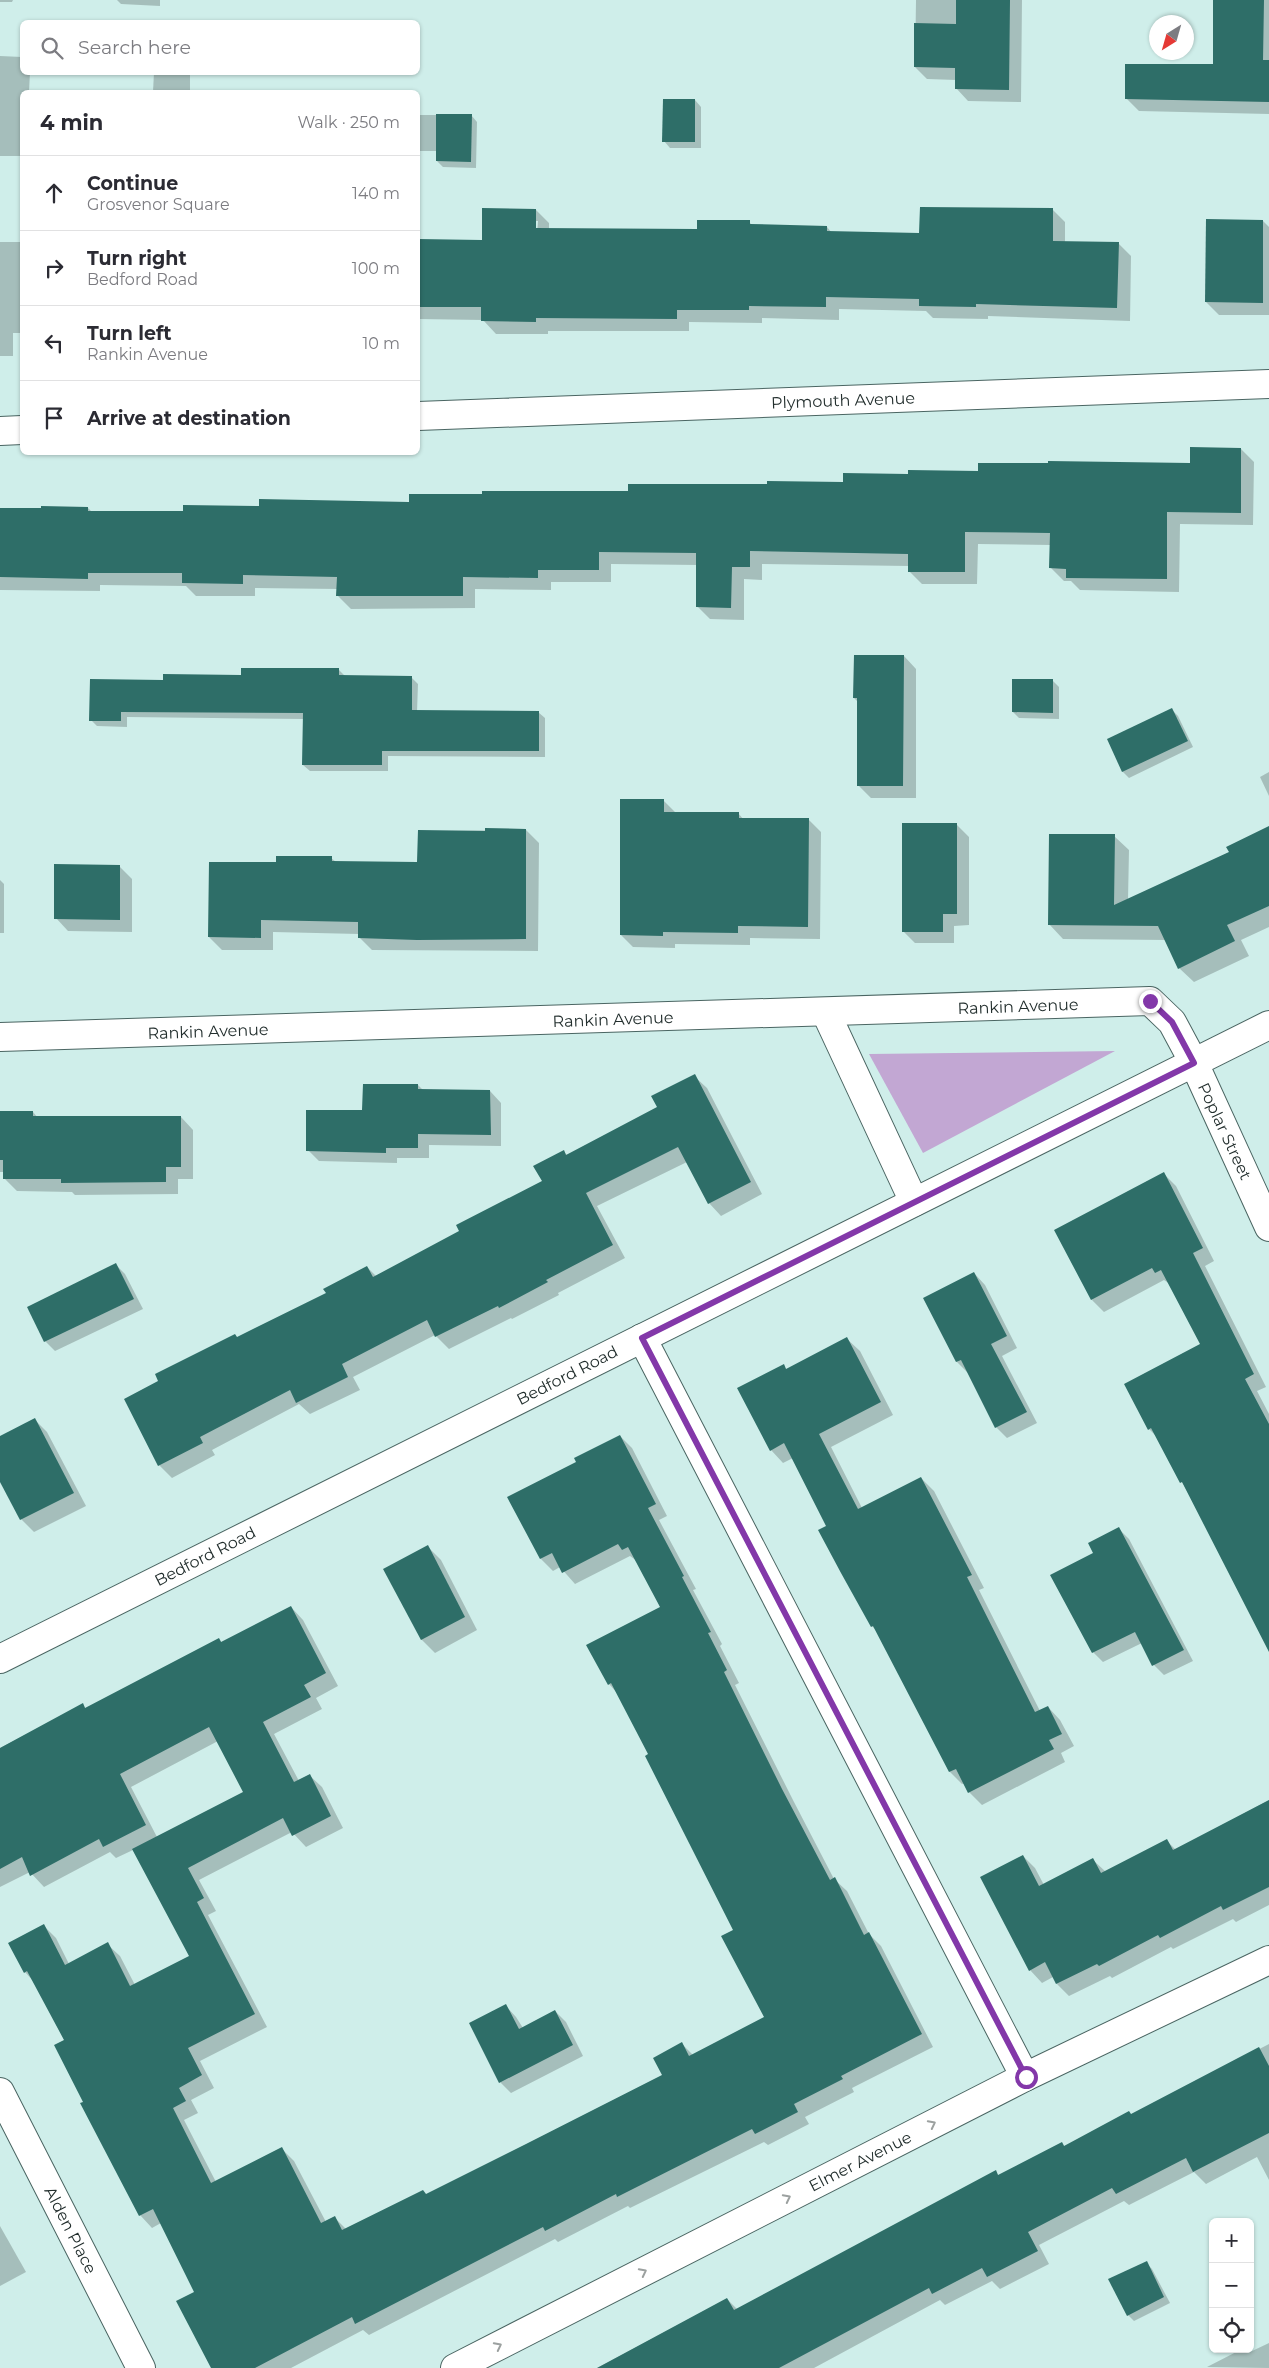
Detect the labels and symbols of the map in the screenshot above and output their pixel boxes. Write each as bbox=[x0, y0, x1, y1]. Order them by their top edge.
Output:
north arrow bbox=[1149, 15, 1194, 60]
street label: Plymouth Avenue bbox=[771, 388, 915, 413]
route end bbox=[1139, 990, 1162, 1013]
street label: Rankin Avenue bbox=[957, 995, 1079, 1018]
street label: Rankin Avenue bbox=[552, 1008, 674, 1031]
street label: Rankin Avenue bbox=[147, 1020, 269, 1043]
street label: Poplar Street bbox=[1194, 1080, 1256, 1183]
street label: Bedford Road bbox=[513, 1342, 621, 1409]
street label: Bedford Road bbox=[151, 1523, 259, 1590]
route start bbox=[1015, 2066, 1038, 2089]
one-way arrow bbox=[927, 2120, 936, 2130]
street label: Elmer Avenue bbox=[806, 2127, 915, 2195]
street label: Alden Place bbox=[41, 2184, 101, 2277]
one-way arrow bbox=[782, 2194, 791, 2204]
one-way arrow bbox=[638, 2268, 647, 2278]
one-way arrow bbox=[493, 2342, 502, 2352]

